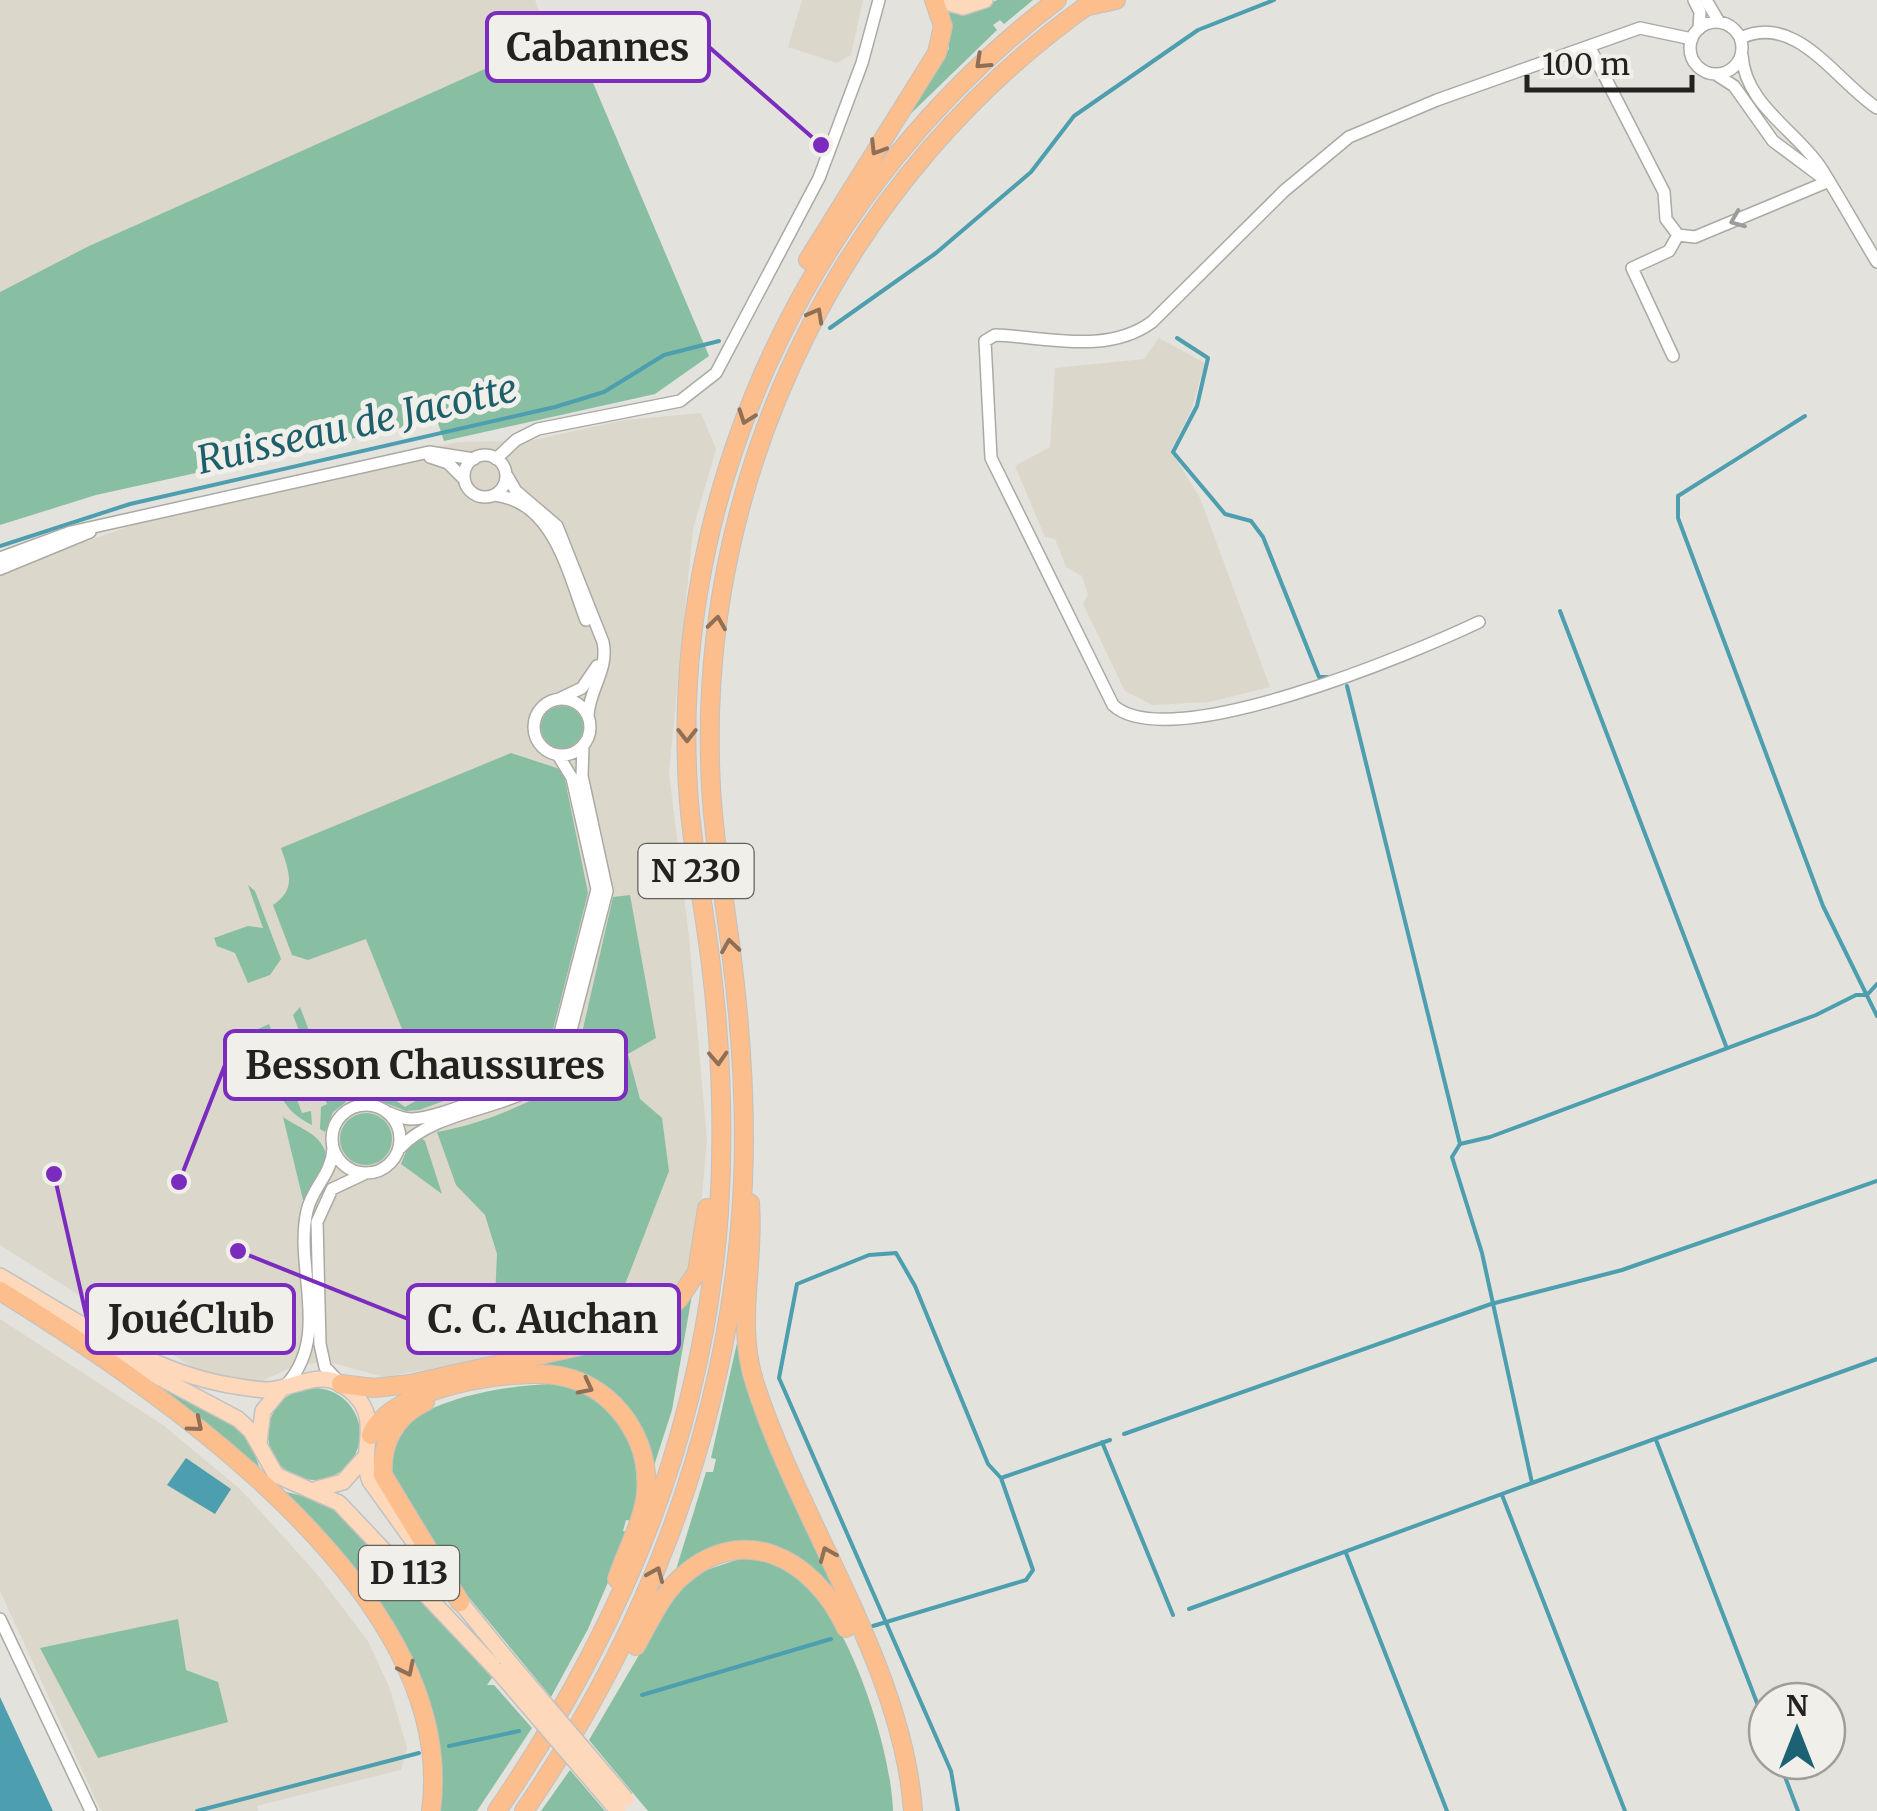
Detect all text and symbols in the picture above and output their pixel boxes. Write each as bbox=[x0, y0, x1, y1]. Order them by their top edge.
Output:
callout: Cabannes bbox=[487, 13, 709, 81]
text: Cabannes bbox=[507, 24, 689, 71]
scale bar bbox=[1527, 30, 1692, 92]
text: 100 m bbox=[1542, 45, 1630, 83]
one-way arrow bbox=[975, 50, 994, 68]
one-way arrow bbox=[871, 137, 890, 155]
one-way arrow bbox=[1730, 208, 1747, 228]
one-way arrow bbox=[803, 308, 823, 326]
water label: Ruisseau de Jacotte bbox=[192, 364, 522, 484]
one-way arrow bbox=[738, 407, 758, 425]
one-way arrow bbox=[706, 614, 727, 630]
one-way arrow bbox=[677, 727, 698, 743]
road number: N 230 bbox=[638, 844, 754, 898]
one-way arrow bbox=[721, 938, 742, 954]
callout: Besson Chaussures bbox=[225, 1031, 626, 1099]
text: Besson Chaussures bbox=[245, 1042, 605, 1089]
one-way arrow bbox=[707, 1050, 728, 1066]
callout: JouéClub bbox=[87, 1285, 294, 1353]
callout: C. C. Auchan bbox=[408, 1285, 679, 1353]
text: JouéClub bbox=[107, 1296, 274, 1343]
text: C. C. Auchan bbox=[428, 1296, 658, 1343]
one-way arrow bbox=[576, 1375, 594, 1394]
one-way arrow bbox=[184, 1414, 202, 1432]
road number: D 113 bbox=[359, 1546, 459, 1600]
one-way arrow bbox=[818, 1546, 838, 1564]
one-way arrow bbox=[644, 1566, 664, 1584]
one-way arrow bbox=[394, 1659, 414, 1677]
north arrow bbox=[1747, 1681, 1847, 1781]
text: N bbox=[1786, 1688, 1808, 1724]

